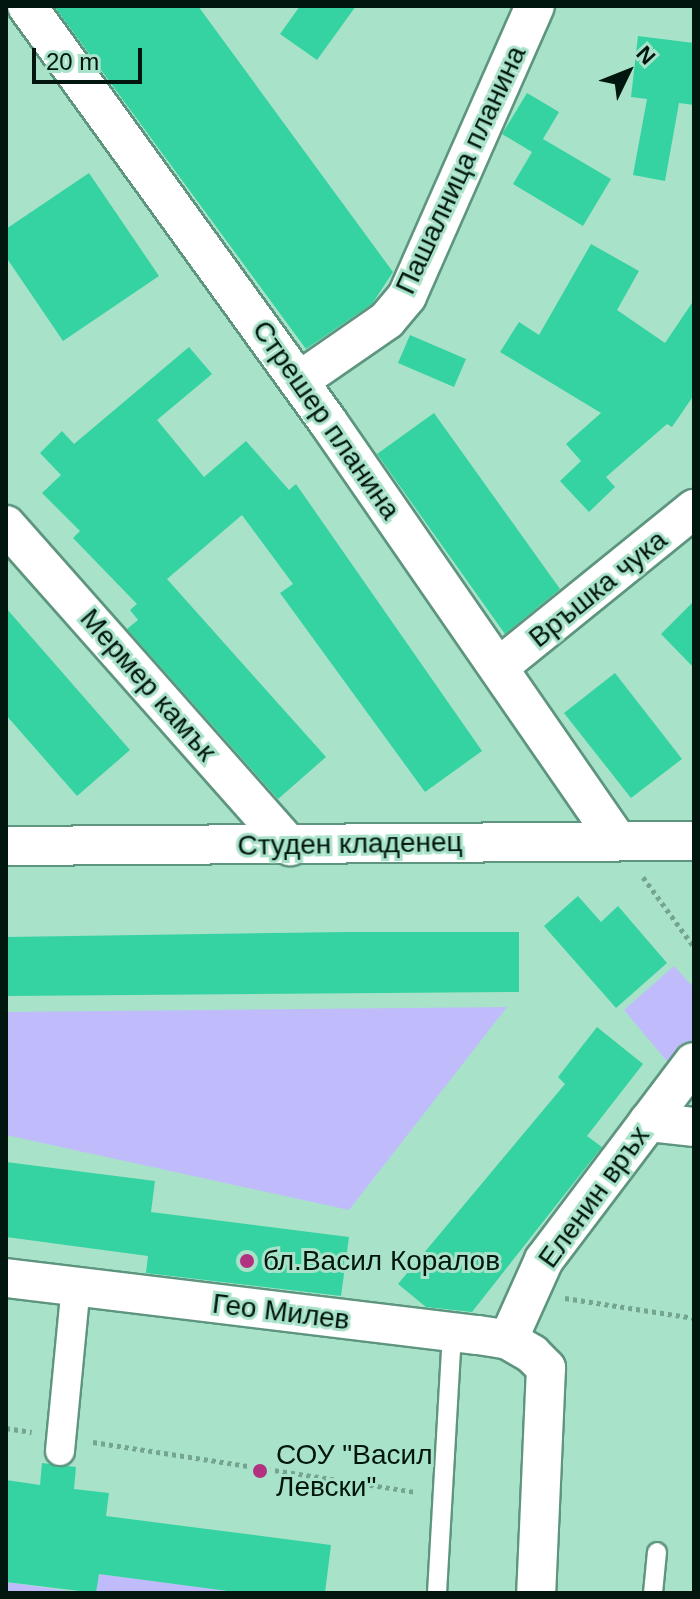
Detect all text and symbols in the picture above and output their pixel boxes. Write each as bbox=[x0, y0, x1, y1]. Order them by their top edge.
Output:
scale bar bbox=[36, 32, 146, 82]
north arrow bbox=[588, 32, 668, 112]
street label: Пашалница планина bbox=[389, 41, 533, 299]
text: N bbox=[631, 41, 660, 70]
text: 20 m bbox=[46, 48, 99, 75]
street label: Стрешер планина bbox=[245, 314, 407, 526]
street label: Връшка чука bbox=[522, 523, 674, 655]
street label: Мермер камък bbox=[73, 602, 223, 768]
street label: Студен кладенец bbox=[237, 825, 463, 863]
street label: Еленин връх bbox=[531, 1120, 657, 1274]
place label: бл.Васил Коралов bbox=[263, 1244, 500, 1278]
marker: бл.Васил Коралов bbox=[238, 1252, 256, 1270]
street label: Гео Милев bbox=[210, 1287, 352, 1337]
place label: СОУ "Васил Левски" bbox=[276, 1438, 433, 1504]
marker: СОУ "Васил Левски" bbox=[251, 1462, 269, 1480]

